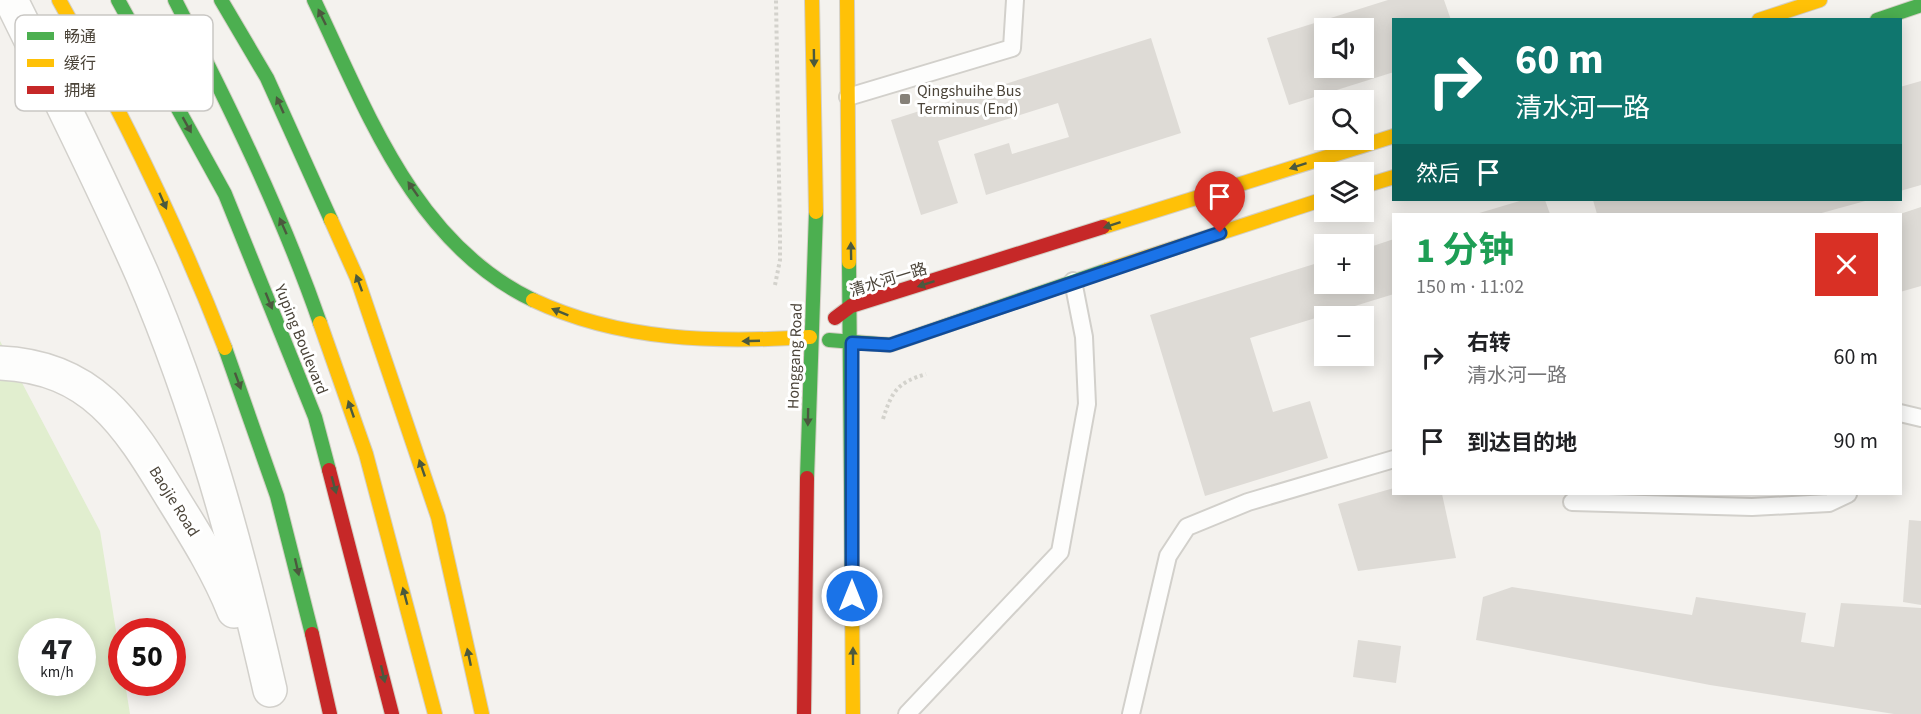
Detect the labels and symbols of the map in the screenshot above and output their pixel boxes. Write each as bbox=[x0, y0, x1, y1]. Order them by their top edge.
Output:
one-way arrow bbox=[318, 8, 328, 26]
legend bbox=[15, 15, 213, 111]
text: 畅通 bbox=[64, 26, 96, 48]
one-way arrow bbox=[809, 49, 819, 68]
text: 缓行 bbox=[64, 53, 96, 75]
text: 拥堵 bbox=[64, 80, 96, 102]
place label: Qingshuihe Bus Terminus (End) bbox=[917, 80, 1021, 120]
marker: Qingshuihe Bus Terminus (End) bbox=[898, 92, 912, 106]
one-way arrow bbox=[275, 97, 284, 114]
one-way arrow bbox=[182, 117, 192, 134]
one-way arrow bbox=[1289, 162, 1307, 171]
pin bbox=[1194, 171, 1245, 233]
one-way arrow bbox=[407, 182, 419, 198]
one-way arrow bbox=[158, 193, 168, 211]
one-way arrow bbox=[278, 217, 288, 235]
one-way arrow bbox=[1103, 221, 1121, 230]
one-way arrow bbox=[846, 241, 855, 260]
street label: 清水河一路 bbox=[847, 258, 930, 302]
one-way arrow bbox=[354, 274, 364, 292]
street label: Yuping Boulevard bbox=[269, 280, 333, 398]
one-way arrow bbox=[917, 280, 935, 289]
one-way arrow bbox=[264, 293, 274, 311]
street label: Honggang Road bbox=[782, 303, 808, 409]
one-way arrow bbox=[551, 307, 569, 316]
one-way arrow bbox=[742, 336, 761, 345]
one-way arrow bbox=[234, 372, 243, 390]
one-way arrow bbox=[345, 400, 355, 418]
one-way arrow bbox=[803, 407, 813, 426]
one-way arrow bbox=[416, 459, 426, 477]
street label: Baojie Road bbox=[144, 462, 205, 541]
one-way arrow bbox=[329, 476, 339, 494]
one-way arrow bbox=[292, 558, 302, 576]
position arrow bbox=[820, 564, 884, 628]
one-way arrow bbox=[400, 587, 409, 605]
speed limit sign: 50 bbox=[108, 618, 186, 696]
one-way arrow bbox=[848, 646, 858, 665]
one-way arrow bbox=[464, 647, 473, 666]
one-way arrow bbox=[379, 664, 388, 683]

